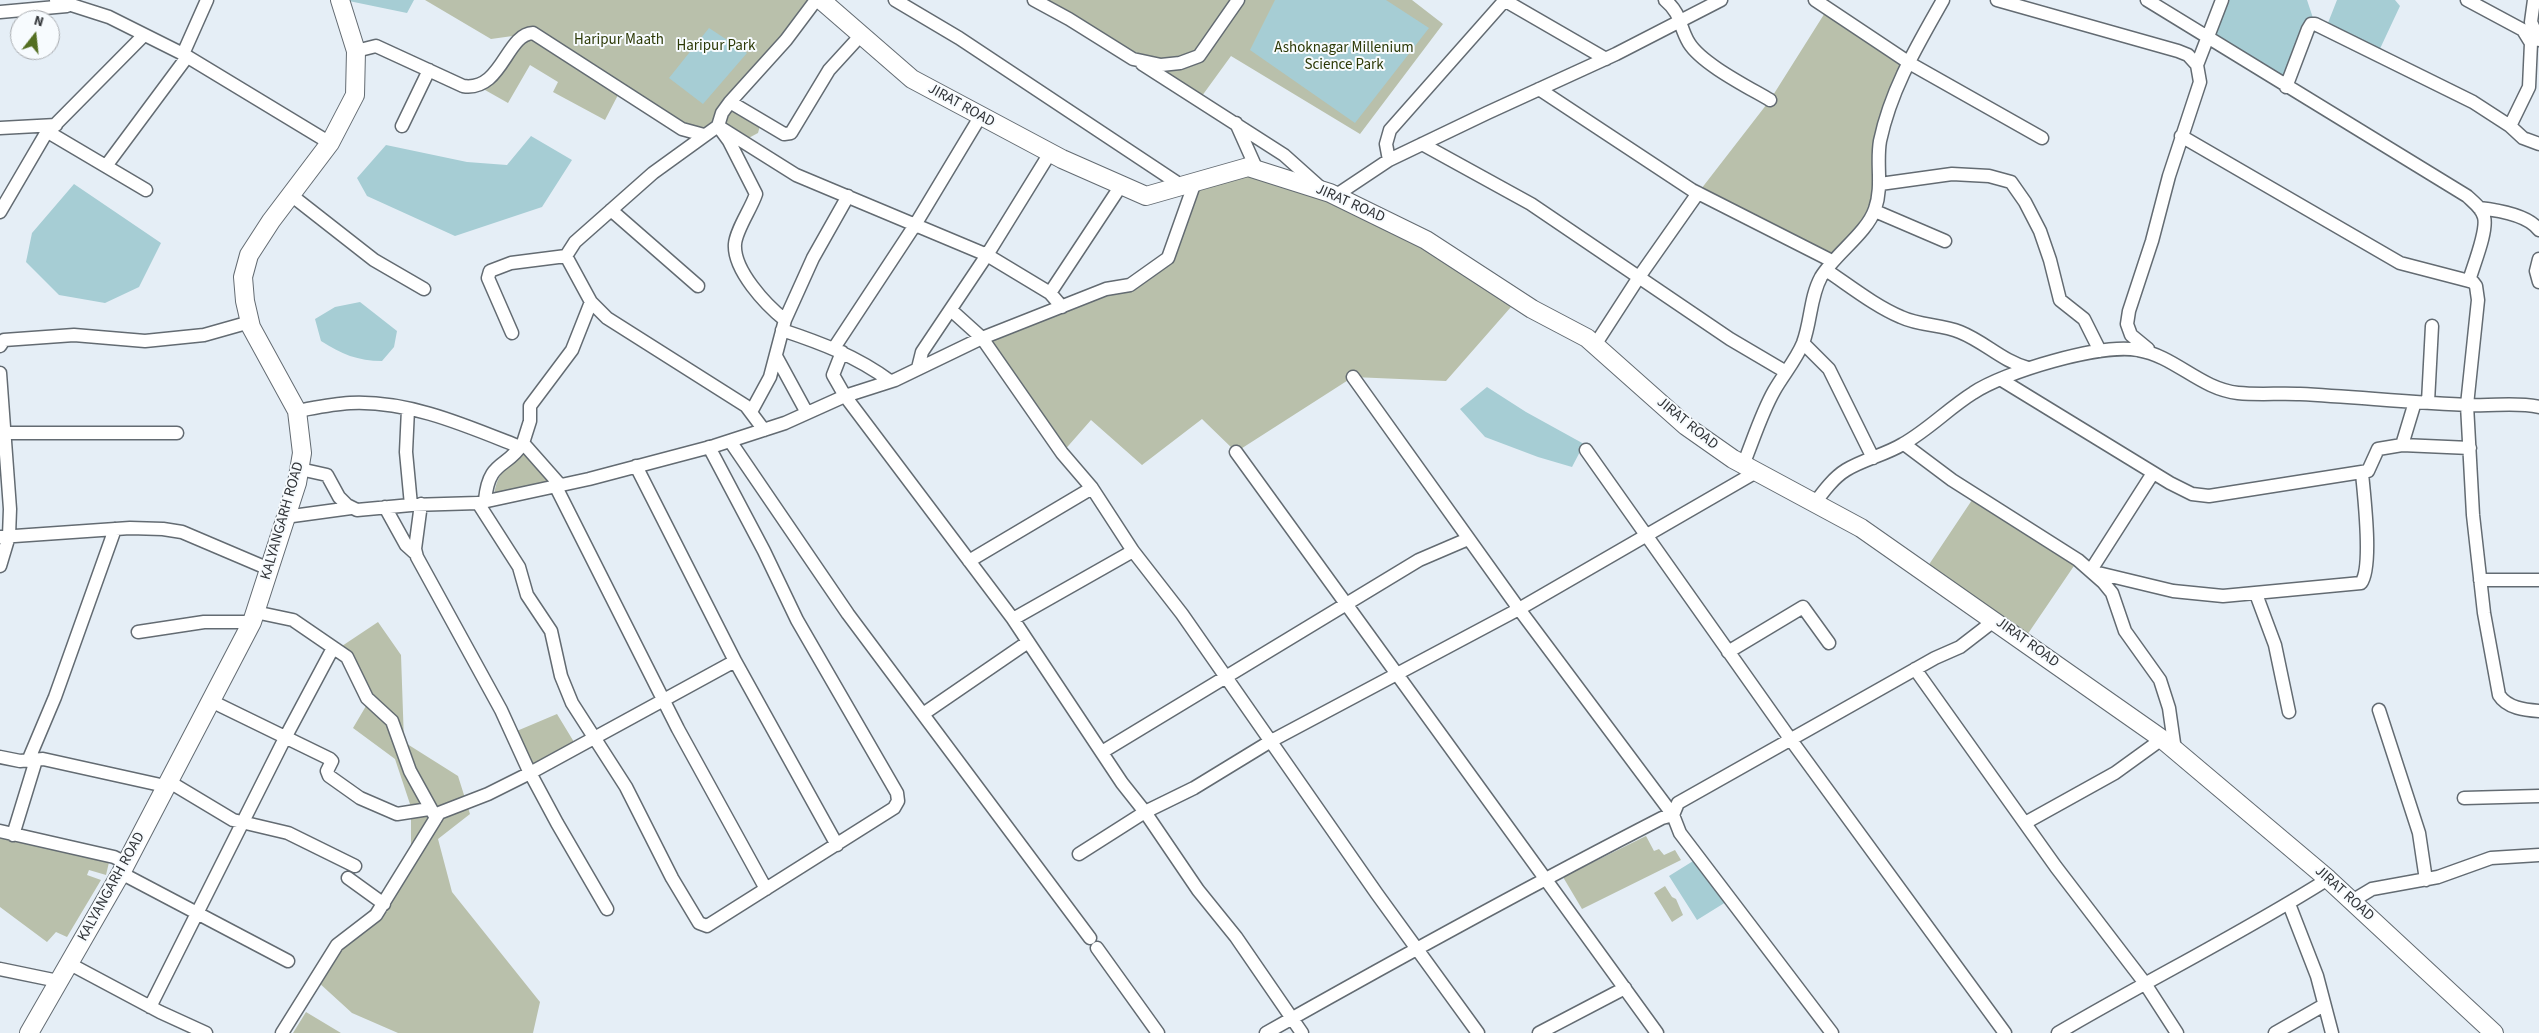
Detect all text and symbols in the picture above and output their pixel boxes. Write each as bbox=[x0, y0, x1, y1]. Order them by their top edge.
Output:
north arrow bbox=[10, 10, 60, 60]
text: N bbox=[32, 11, 46, 32]
park label: Haripur Maath bbox=[574, 32, 664, 50]
park label: Haripur Park bbox=[677, 38, 755, 56]
park label: Ashoknagar Millenium Science Park bbox=[1274, 40, 1414, 75]
street label: JIRAT ROAD bbox=[924, 80, 998, 132]
street label: JIRAT ROAD bbox=[1313, 181, 1387, 227]
street label: JIRAT ROAD bbox=[1653, 394, 1721, 454]
street label: KALYANGARH ROAD bbox=[258, 460, 308, 582]
street label: JIRAT ROAD bbox=[1992, 614, 2062, 672]
street label: KALYANGARH ROAD bbox=[75, 829, 149, 945]
street label: JIRAT ROAD bbox=[2311, 863, 2377, 925]

